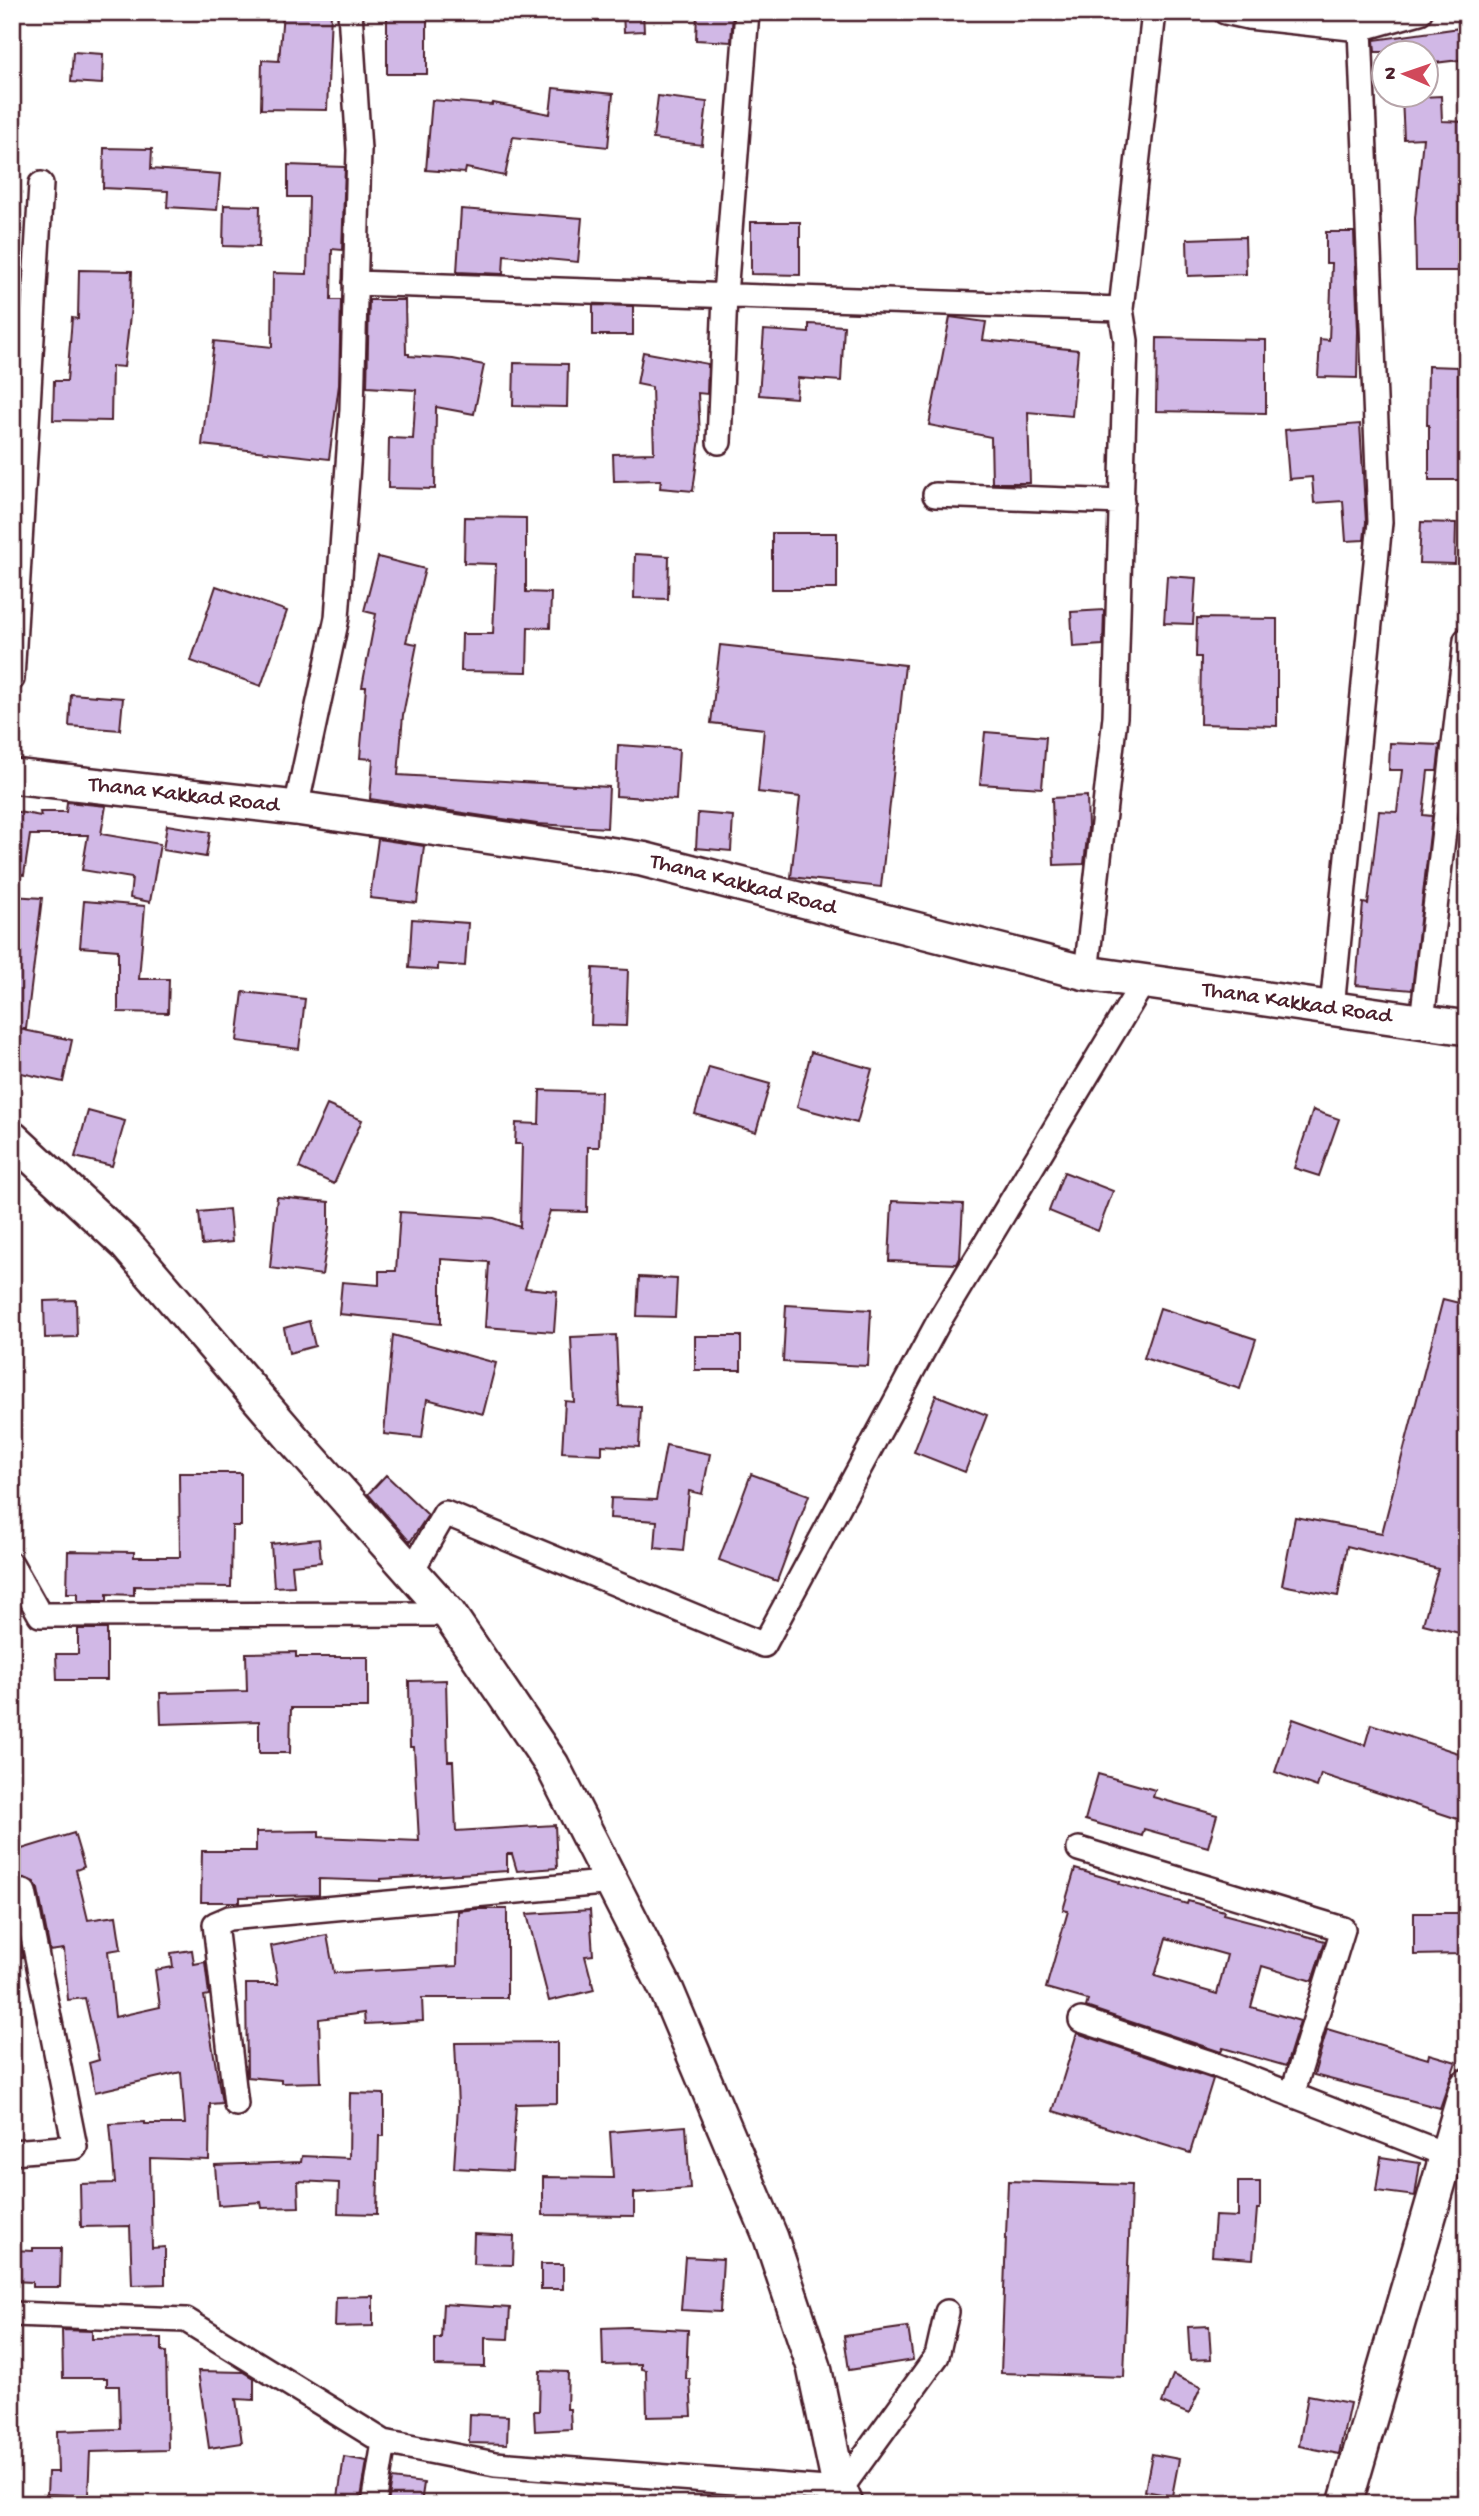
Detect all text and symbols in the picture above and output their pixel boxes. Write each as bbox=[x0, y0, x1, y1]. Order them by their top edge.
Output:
north arrow bbox=[1370, 38, 1440, 108]
text: N bbox=[1380, 67, 1403, 80]
street label: Thana Kakkad Road bbox=[85, 771, 282, 820]
street label: Thana Kakkad Road bbox=[645, 848, 841, 922]
street label: Thana Kakkad Road bbox=[1198, 976, 1395, 1031]

